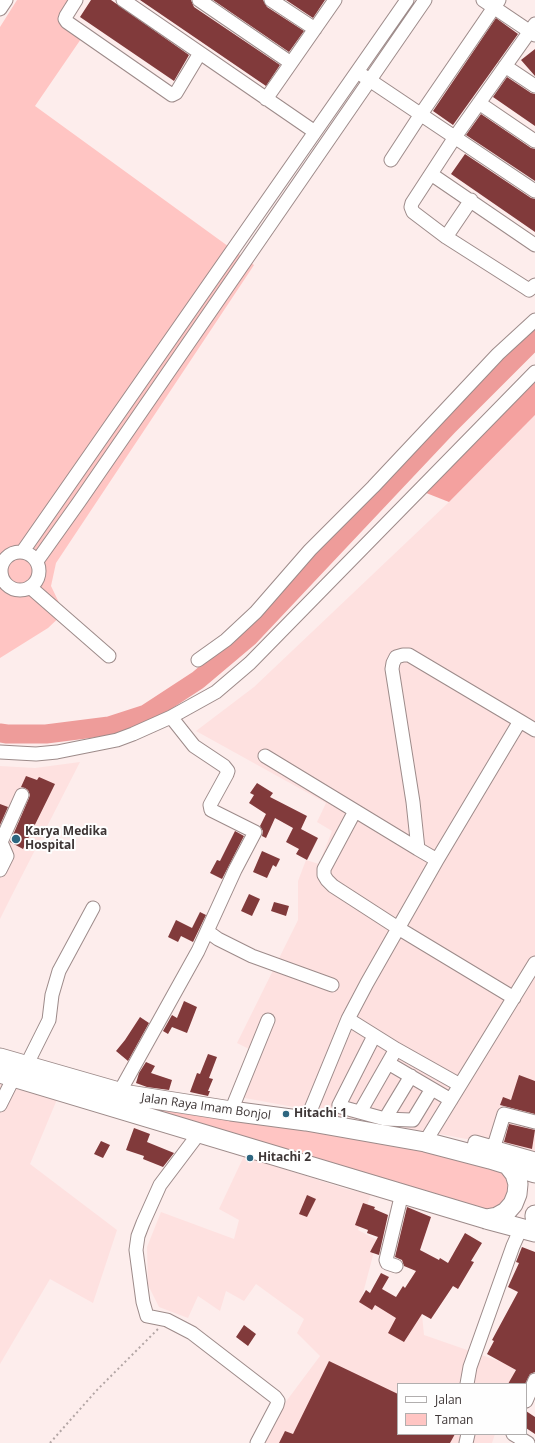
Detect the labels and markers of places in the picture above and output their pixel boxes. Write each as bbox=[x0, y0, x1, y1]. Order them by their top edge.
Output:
place label: Karya Medika Hospital bbox=[25, 825, 107, 853]
marker: Karya Medika Hospital bbox=[10, 833, 22, 845]
place label: Hitachi 1 bbox=[294, 1107, 347, 1121]
marker: Hitachi 1 bbox=[281, 1109, 291, 1119]
place label: Hitachi 2 bbox=[258, 1151, 311, 1165]
marker: Hitachi 2 bbox=[245, 1153, 255, 1163]

